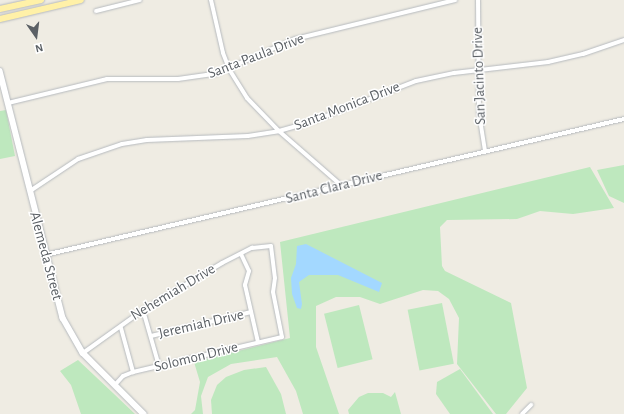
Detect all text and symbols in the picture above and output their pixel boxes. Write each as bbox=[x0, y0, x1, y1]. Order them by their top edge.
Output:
north arrow bbox=[16, 16, 56, 56]
street label: San Jacinto Drive bbox=[468, 27, 490, 125]
street label: Santa Paula Drive bbox=[205, 29, 307, 83]
text: N bbox=[34, 42, 44, 54]
street label: Santa Monica Drive bbox=[292, 78, 402, 134]
street label: Santa Clara Drive bbox=[284, 166, 384, 208]
street label: Alemeda Street bbox=[26, 210, 66, 302]
street label: Nehemiah Drive bbox=[127, 260, 219, 324]
street label: Jeremiah Drive bbox=[157, 305, 245, 343]
street label: Solomon Drive bbox=[152, 338, 240, 376]

